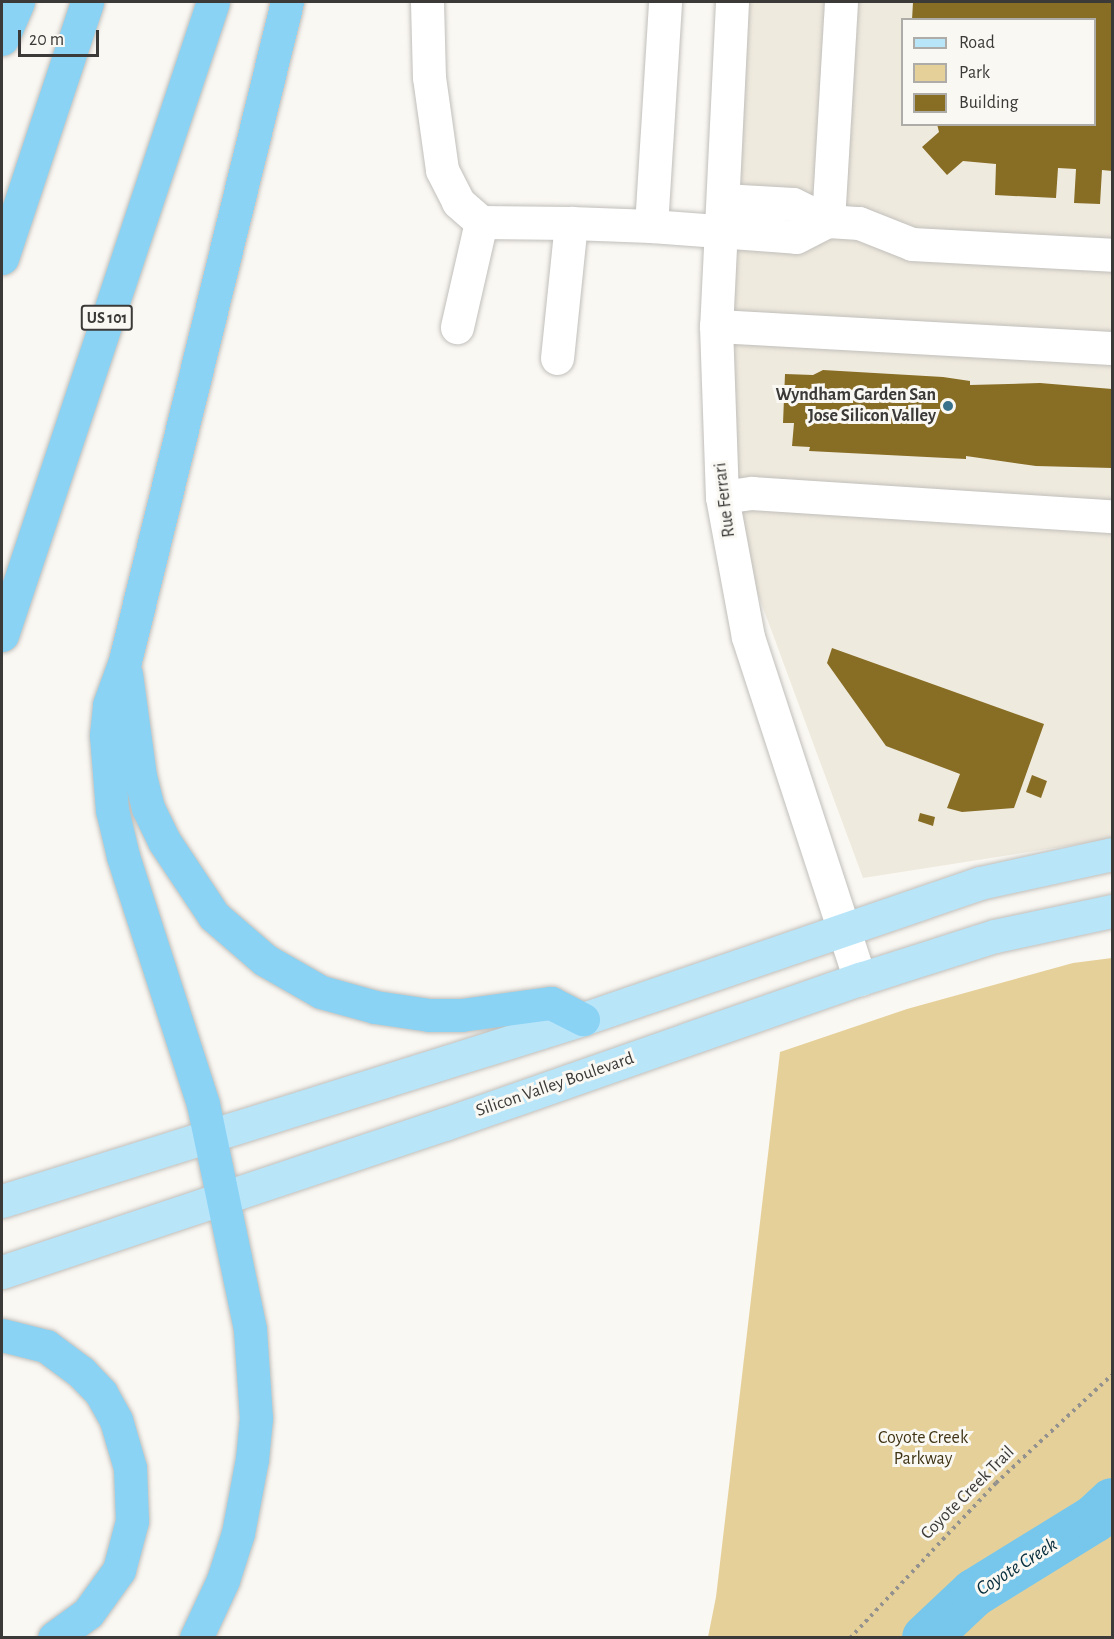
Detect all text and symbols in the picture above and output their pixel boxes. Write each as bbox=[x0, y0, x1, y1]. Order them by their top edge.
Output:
scale bar bbox=[21, 18, 102, 56]
legend bbox=[901, 18, 1096, 126]
text: 20 m bbox=[29, 31, 64, 49]
text: Road bbox=[959, 34, 995, 52]
text: Park bbox=[959, 64, 990, 82]
text: Building bbox=[959, 94, 1018, 112]
road number: US 101 bbox=[80, 305, 134, 331]
place label: Wyndham Garden San Jose Silicon Valley bbox=[775, 385, 936, 428]
marker: Wyndham Garden San Jose Silicon Valley bbox=[941, 399, 955, 413]
street label: Rue Ferrari bbox=[710, 461, 740, 539]
street label: Silicon Valley Boulevard bbox=[473, 1048, 637, 1122]
park label: Coyote Creek Parkway bbox=[878, 1428, 968, 1470]
street label: Coyote Creek Trail bbox=[917, 1442, 1019, 1544]
water label: Coyote Creek bbox=[972, 1533, 1062, 1601]

